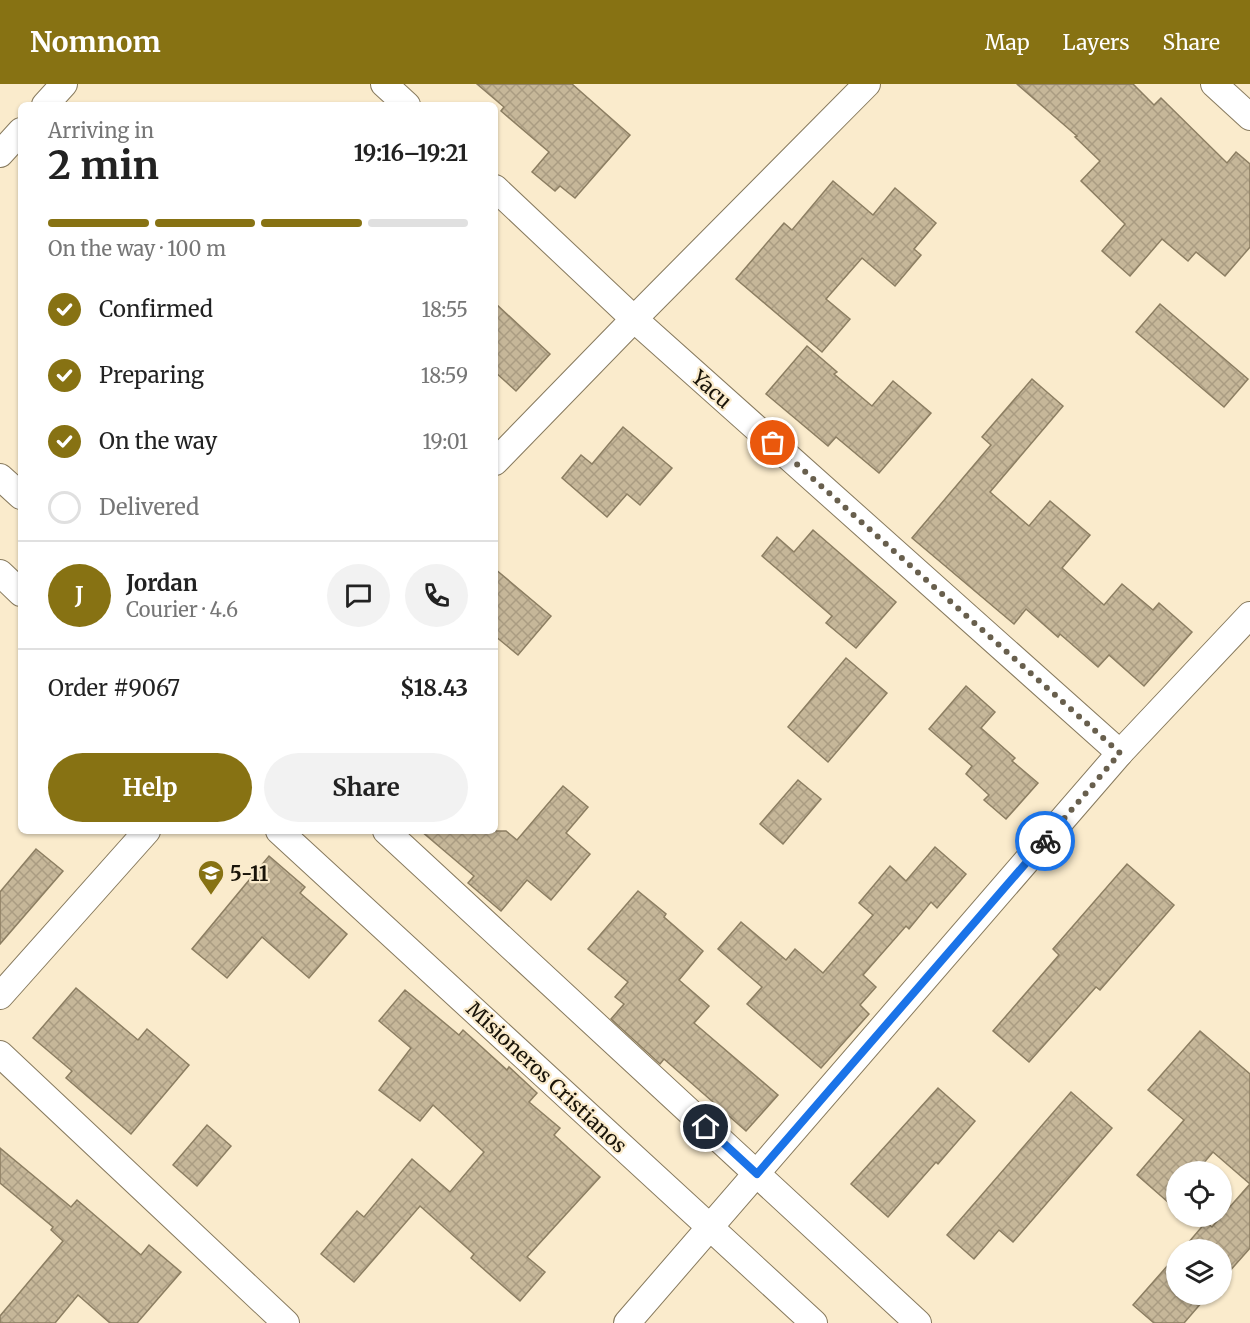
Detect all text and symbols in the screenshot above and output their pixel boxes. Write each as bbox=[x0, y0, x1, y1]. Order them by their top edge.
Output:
text: Nomnom bbox=[30, 24, 161, 60]
text: Map bbox=[985, 29, 1030, 56]
text: Layers bbox=[1063, 29, 1130, 56]
text: Share bbox=[1163, 29, 1220, 56]
text: Arriving in bbox=[48, 118, 154, 143]
text: 19:16–19:21 bbox=[354, 139, 468, 167]
text: 2 min bbox=[48, 141, 159, 190]
text: On the way · 100 m bbox=[48, 236, 226, 261]
icon: check bbox=[48, 293, 81, 326]
text: Confirmed bbox=[99, 295, 213, 323]
text: 18:55 bbox=[422, 297, 468, 322]
icon: check bbox=[48, 359, 81, 392]
text: Preparing bbox=[99, 361, 204, 389]
text: 18:59 bbox=[421, 363, 468, 388]
street label: Yacu bbox=[686, 364, 737, 413]
pin bbox=[747, 417, 798, 468]
icon: check bbox=[48, 425, 81, 458]
icon: bag bbox=[756, 426, 789, 459]
text: On the way bbox=[99, 427, 217, 455]
text: 19:01 bbox=[422, 429, 468, 454]
text: Delivered bbox=[99, 493, 199, 521]
button: chat bbox=[327, 564, 390, 627]
button: phone bbox=[405, 564, 468, 627]
text: Jordan bbox=[126, 569, 198, 597]
text: J bbox=[75, 581, 84, 609]
text: Courier · 4.6 bbox=[126, 597, 238, 622]
text: Order #9067 bbox=[48, 674, 180, 702]
text: $18.43 bbox=[400, 674, 468, 702]
button: Help bbox=[48, 753, 252, 822]
button: Share bbox=[264, 753, 468, 822]
courier bbox=[1015, 811, 1075, 871]
icon: bike bbox=[1029, 825, 1062, 858]
school or university icon: 5-11 bbox=[196, 858, 226, 896]
place label: 5-11 bbox=[230, 861, 268, 886]
street label: Misioneros Cristianos bbox=[462, 996, 632, 1158]
pin bbox=[680, 1101, 731, 1152]
icon: home bbox=[689, 1110, 722, 1143]
map controls bbox=[1166, 1161, 1232, 1305]
button: locate bbox=[1166, 1161, 1232, 1227]
button: layers bbox=[1166, 1239, 1232, 1305]

